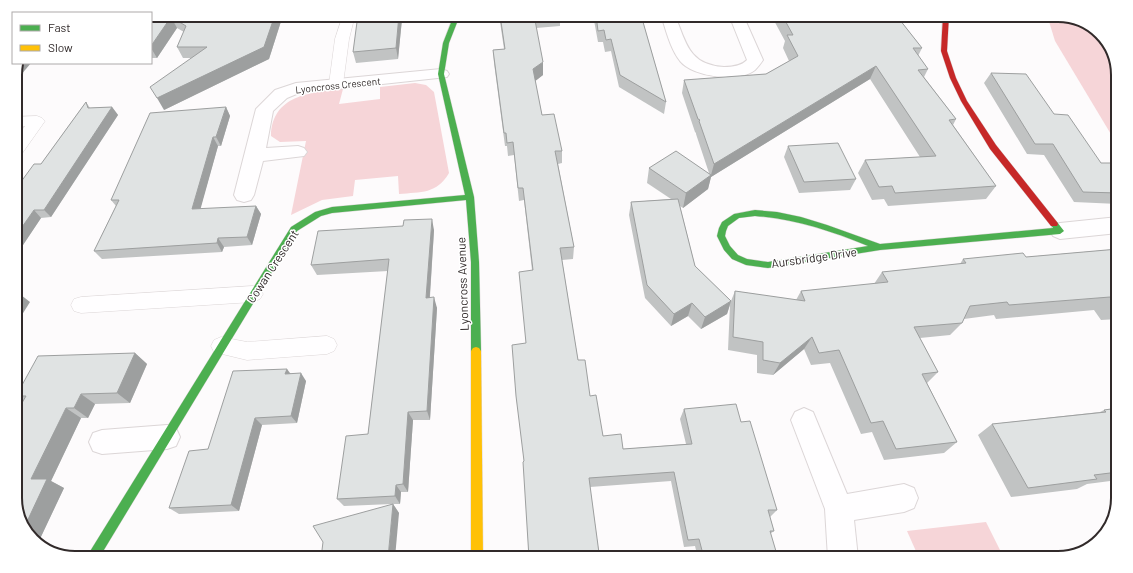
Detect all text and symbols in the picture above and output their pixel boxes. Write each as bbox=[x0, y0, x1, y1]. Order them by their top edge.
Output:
legend bbox=[12, 12, 152, 64]
text: Fast bbox=[48, 20, 71, 34]
text: Slow bbox=[48, 40, 73, 54]
street label: Lyoncross Crescent bbox=[295, 75, 382, 95]
street label: Cowan Crescent bbox=[243, 227, 301, 305]
street label: Lyoncross Avenue bbox=[453, 237, 471, 331]
street label: Aursbridge Drive bbox=[770, 244, 858, 270]

